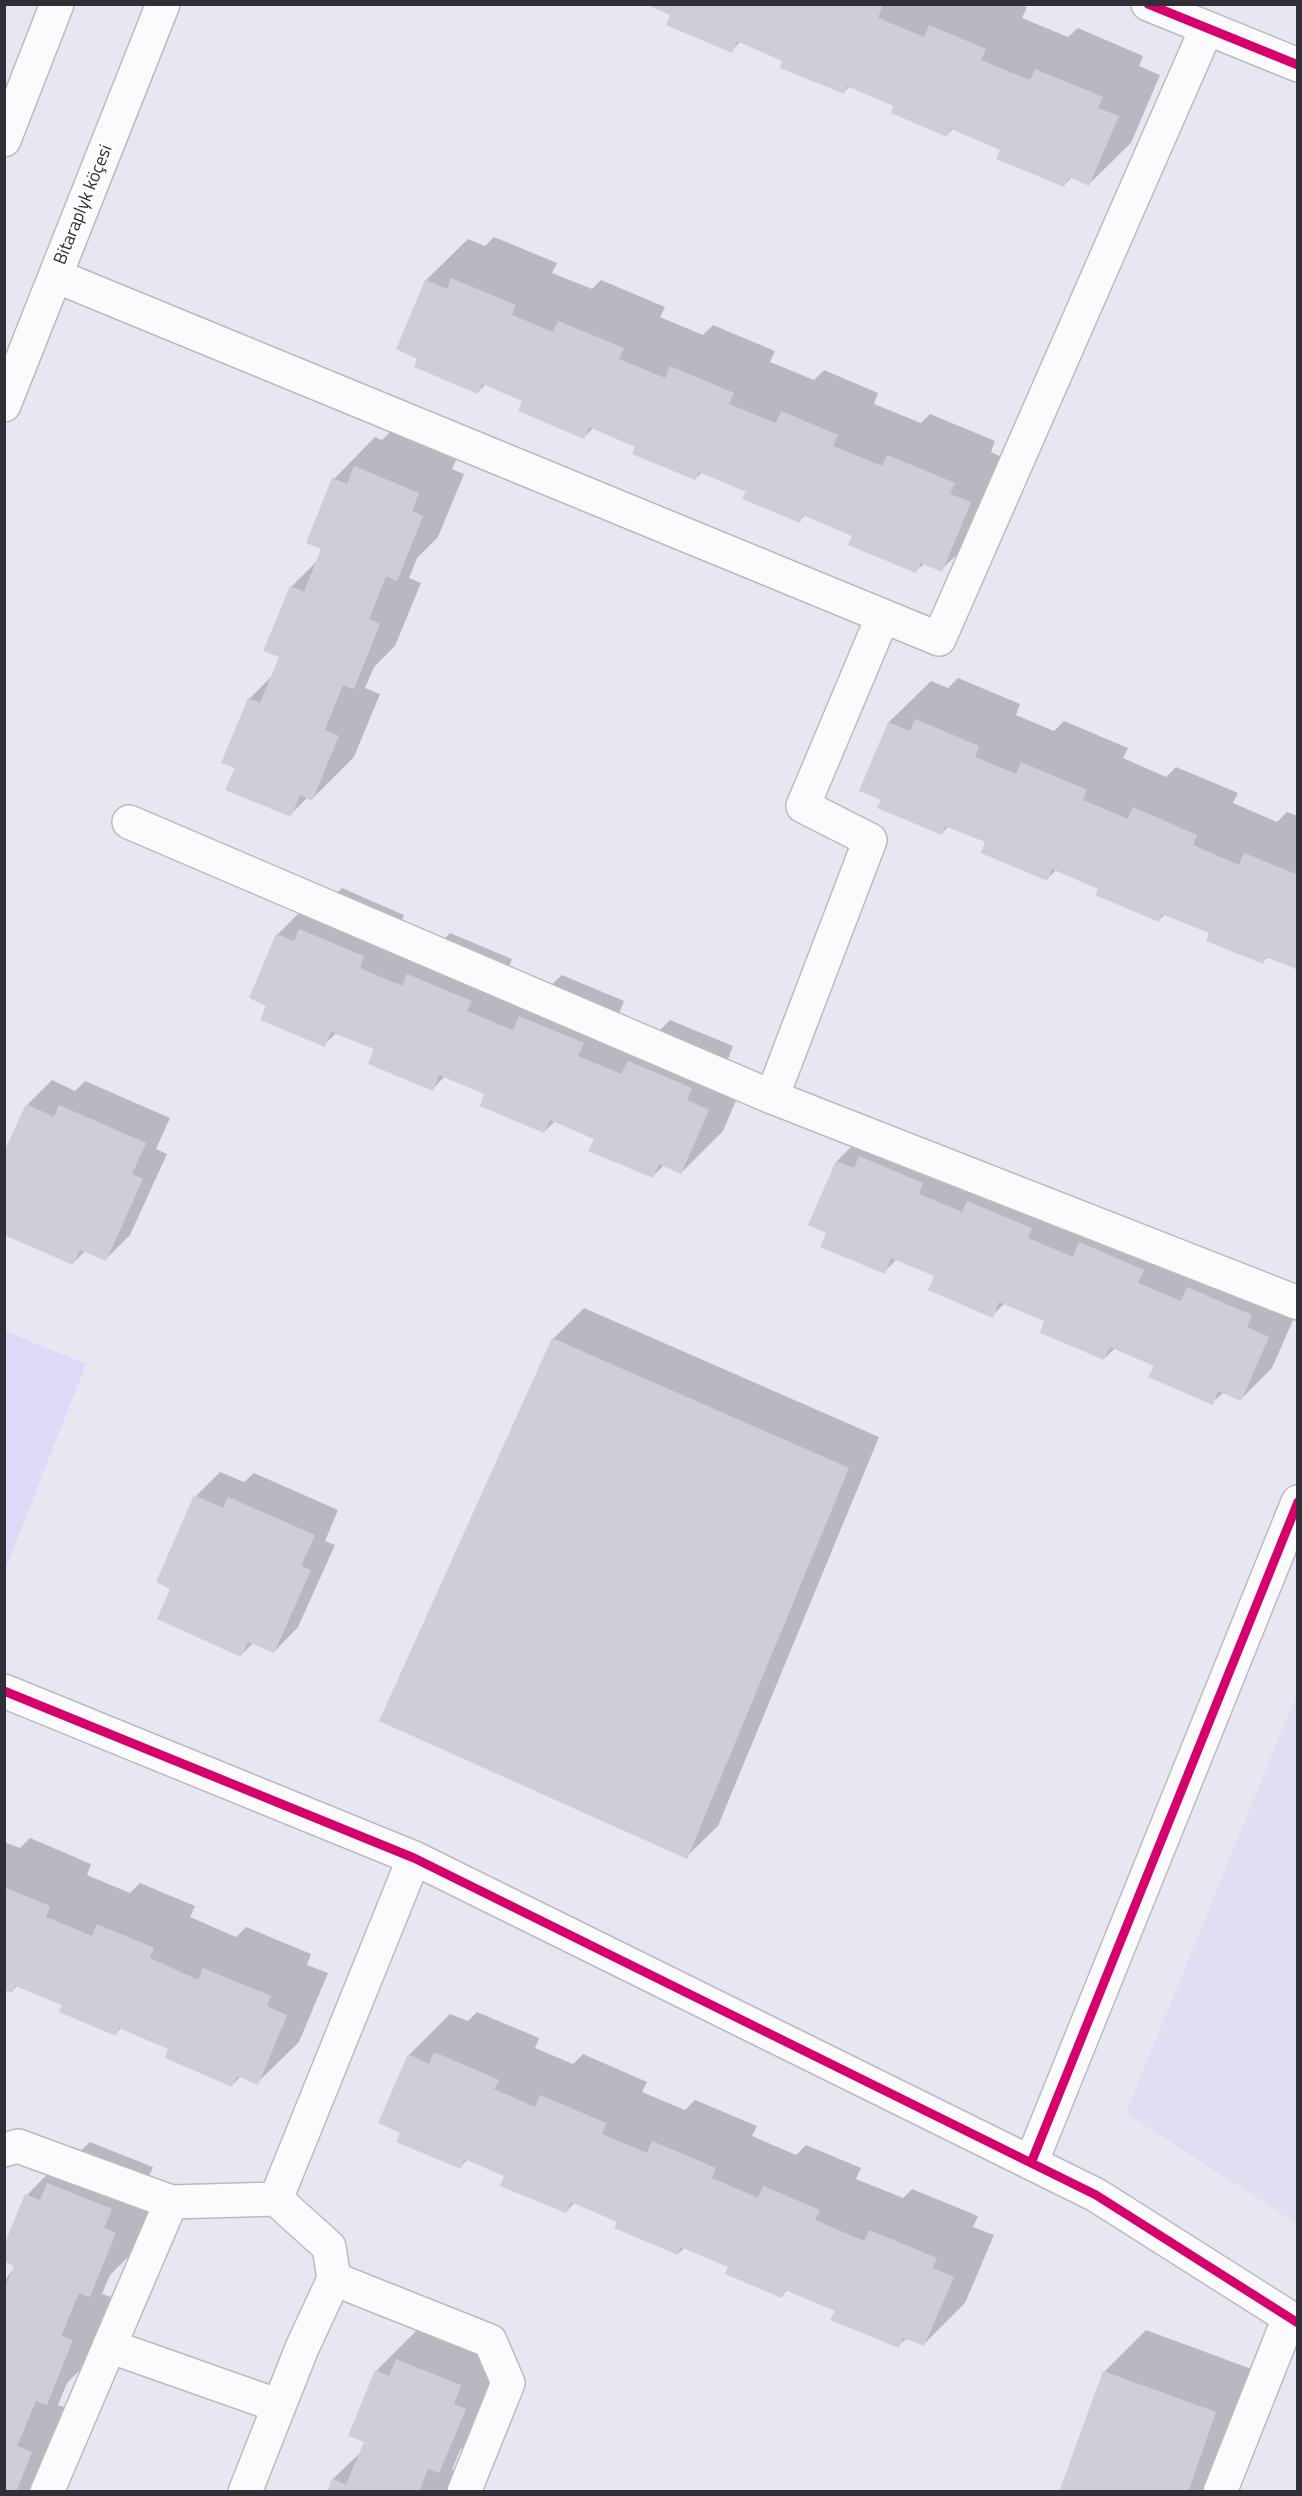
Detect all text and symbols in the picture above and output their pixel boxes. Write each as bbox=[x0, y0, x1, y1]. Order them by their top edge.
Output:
street label: Bitaraplyk köçesi bbox=[50, 142, 118, 268]

